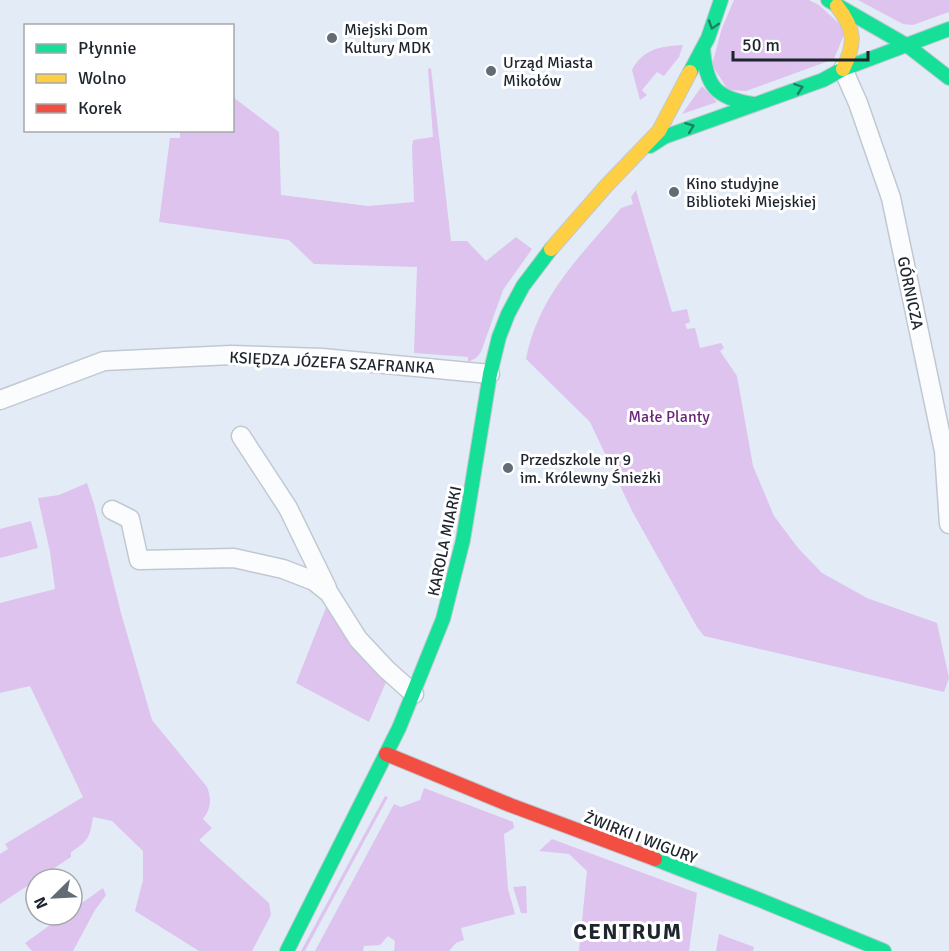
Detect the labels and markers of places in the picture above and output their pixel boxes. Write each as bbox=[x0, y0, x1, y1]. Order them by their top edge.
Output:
place label: Miejski Dom Kultury MDK bbox=[344, 20, 431, 58]
marker: Miejski Dom Kultury MDK bbox=[325, 31, 339, 45]
place label: Urząd Miasta Mikołów bbox=[503, 53, 593, 91]
marker: Urząd Miasta Mikołów bbox=[484, 64, 498, 78]
place label: Kino studyjne Biblioteki Miejskiej bbox=[686, 174, 816, 212]
marker: Kino studyjne Biblioteki Miejskiej bbox=[667, 185, 681, 199]
place label: Przedszkole nr 9 im. Królewny Śnieżki bbox=[520, 450, 661, 488]
marker: Przedszkole nr 9 im. Królewny Śnieżki bbox=[501, 461, 515, 475]

